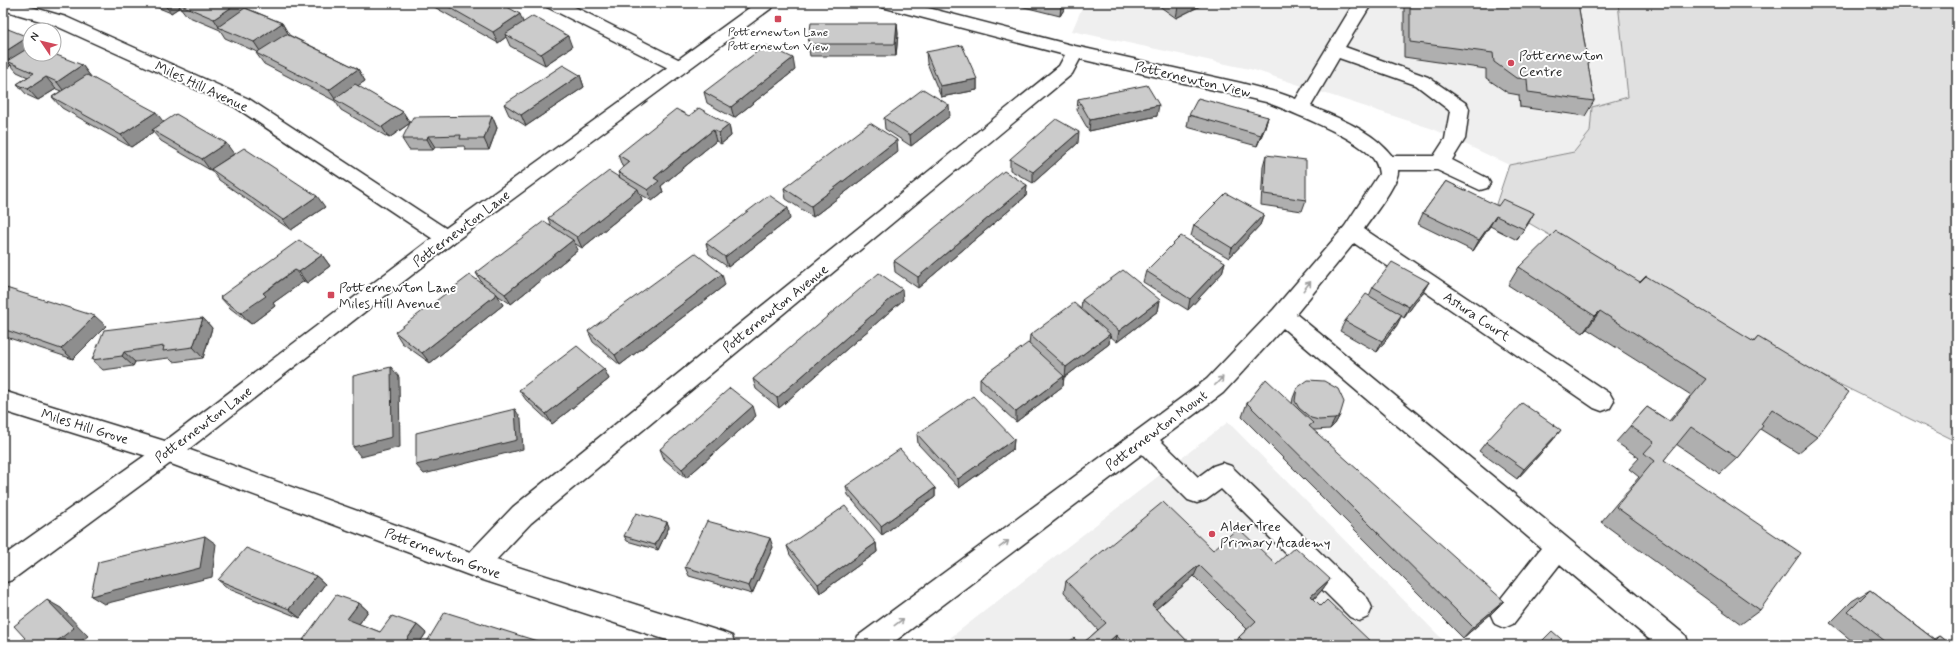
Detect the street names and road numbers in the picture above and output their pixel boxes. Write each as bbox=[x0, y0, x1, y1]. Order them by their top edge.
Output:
street label: Miles Hill Avenue bbox=[152, 57, 251, 116]
street label: Potternewton View bbox=[1133, 58, 1253, 102]
street label: Potternewton Lane bbox=[409, 186, 514, 271]
street label: Potternewton Avenue bbox=[719, 260, 832, 357]
street label: Astura Court bbox=[1440, 288, 1514, 346]
street label: Potternewton Lane bbox=[151, 382, 256, 467]
street label: Potternewton Mount bbox=[1102, 387, 1211, 475]
street label: Miles Hill Grove bbox=[39, 405, 131, 449]
street label: Potternewton Grove bbox=[382, 525, 503, 583]

